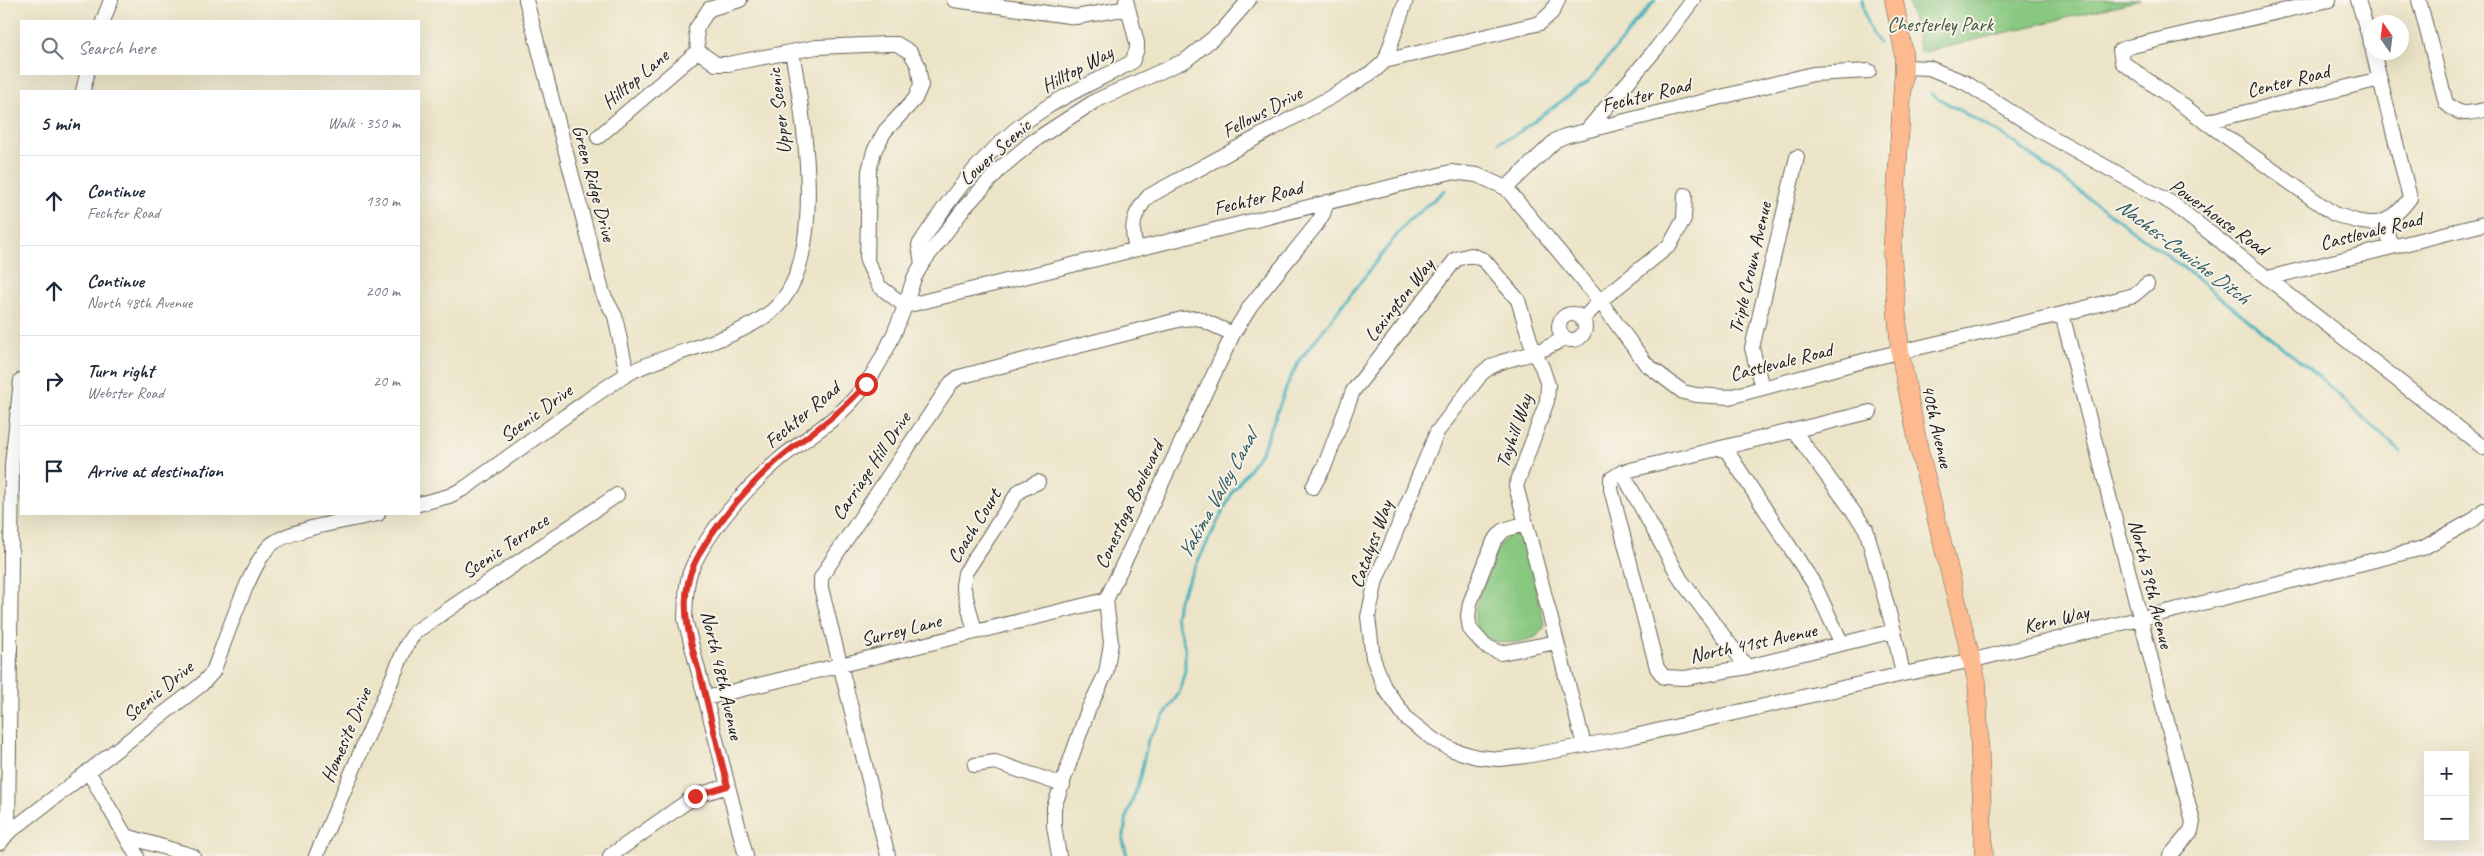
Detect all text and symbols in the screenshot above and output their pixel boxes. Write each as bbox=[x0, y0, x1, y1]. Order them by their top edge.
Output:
park label: Chesterley Park bbox=[1887, 12, 1995, 37]
north arrow bbox=[2364, 15, 2409, 60]
search box bbox=[20, 20, 420, 75]
icon: search bbox=[38, 34, 66, 62]
text: Search here bbox=[78, 36, 155, 60]
street label: Hilltop Way bbox=[1037, 39, 1118, 98]
street label: Hilltop Lane bbox=[596, 43, 675, 114]
street label: Center Road bbox=[2244, 58, 2335, 103]
street label: Upper Scenic bbox=[761, 66, 797, 156]
street label: Fechter Road bbox=[1599, 71, 1696, 118]
street label: Fellows Drive bbox=[1218, 80, 1308, 143]
text: 5 min bbox=[40, 110, 80, 136]
text: Walk · 350 m bbox=[328, 113, 400, 133]
street label: Lower Scenic bbox=[954, 113, 1037, 191]
street label: Green Ridge Drive bbox=[566, 122, 622, 245]
street label: Powerhouse Road bbox=[2165, 173, 2276, 263]
street label: Fechter Road bbox=[1211, 174, 1308, 221]
text: Continue bbox=[87, 179, 144, 203]
icon: ahead bbox=[40, 187, 68, 215]
text: 130 m bbox=[366, 191, 400, 211]
water label: Naches-Cowiche Ditch bbox=[2111, 192, 2256, 311]
street label: Triple Crown Avenue bbox=[1723, 198, 1778, 336]
text: Fechter Road bbox=[87, 203, 160, 223]
street label: Castlevale Road bbox=[2317, 205, 2428, 256]
street label: Lexington Way bbox=[1359, 252, 1441, 347]
text: Continue bbox=[87, 269, 144, 293]
icon: ahead bbox=[40, 277, 68, 305]
text: 200 m bbox=[366, 281, 400, 301]
text: North 48th Avenue bbox=[87, 293, 192, 313]
street label: Castlevale Road bbox=[1727, 336, 1838, 387]
text: Turn right bbox=[87, 359, 154, 383]
icon: right bbox=[40, 367, 68, 395]
text: 20 m bbox=[373, 371, 400, 391]
route start bbox=[855, 373, 878, 396]
street label: Fechter Road bbox=[759, 374, 847, 454]
street label: Scenic Drive bbox=[495, 377, 578, 448]
street label: 40th Avenue bbox=[1915, 382, 1959, 471]
text: Webster Road bbox=[87, 383, 164, 403]
street label: Tayhill Way bbox=[1490, 390, 1539, 471]
street label: Carriage Hill Drive bbox=[826, 406, 917, 525]
water label: Yakima Valley Canal bbox=[1171, 420, 1266, 563]
street label: Conestoga Boulevard bbox=[1089, 435, 1171, 573]
icon: arrive bbox=[40, 457, 68, 485]
text: Arrive at destination bbox=[87, 459, 223, 483]
street label: Coach Court bbox=[941, 482, 1008, 568]
street label: Catalyss Way bbox=[1344, 495, 1399, 591]
street label: Scenic Terrace bbox=[457, 507, 554, 584]
street label: North 39th Avenue bbox=[2123, 517, 2179, 652]
street label: Kern Way bbox=[2021, 598, 2093, 639]
street label: North 48th Avenue bbox=[695, 608, 749, 743]
street label: Surrey Lane bbox=[858, 608, 945, 652]
street label: North 41st Avenue bbox=[1687, 617, 1820, 669]
street label: Scenic Drive bbox=[118, 654, 200, 727]
street label: Homesite Drive bbox=[315, 683, 378, 786]
map controls bbox=[2424, 751, 2469, 841]
button: + bbox=[2424, 751, 2469, 796]
route end bbox=[684, 785, 707, 808]
button: − bbox=[2424, 796, 2469, 841]

